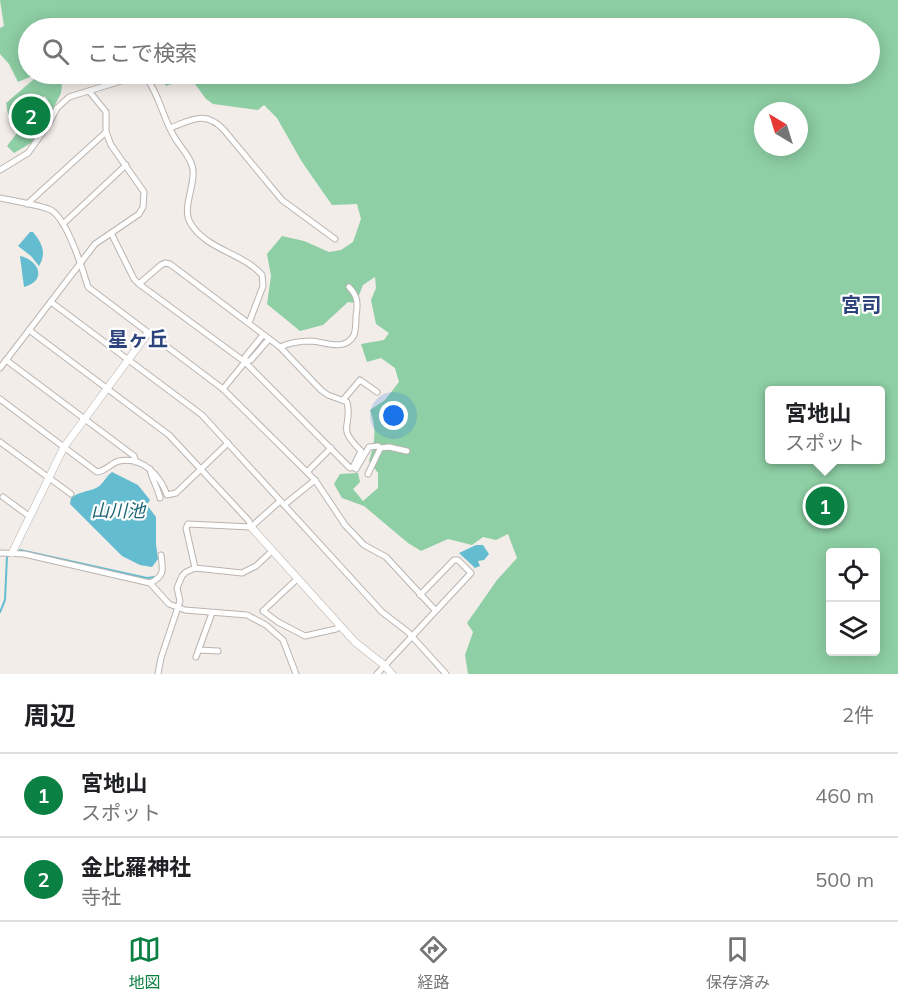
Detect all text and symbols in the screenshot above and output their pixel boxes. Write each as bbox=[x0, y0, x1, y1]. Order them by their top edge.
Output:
search box bbox=[18, 18, 880, 84]
icon: search bbox=[39, 35, 72, 68]
text: ここで検索 bbox=[87, 39, 197, 67]
pin: 2 bbox=[12, 94, 51, 138]
north arrow bbox=[754, 102, 808, 156]
district label: 宮司 bbox=[841, 292, 881, 317]
district label: 星ヶ丘 bbox=[108, 326, 168, 351]
popup bbox=[765, 386, 885, 464]
text: 宮地山 bbox=[785, 399, 851, 427]
your location bbox=[379, 401, 408, 430]
text: スポット bbox=[785, 430, 865, 455]
pin: 1 bbox=[806, 484, 844, 528]
water label: 山川池 bbox=[91, 499, 147, 522]
map controls bbox=[826, 548, 880, 656]
button: locate bbox=[826, 548, 880, 602]
button: layers bbox=[826, 602, 880, 656]
text: 周辺 bbox=[24, 699, 76, 732]
text: 2件 bbox=[842, 702, 874, 727]
text: 宮地山 bbox=[81, 769, 147, 797]
text: 1 bbox=[38, 783, 50, 808]
text: 460 m bbox=[815, 783, 874, 808]
text: スポット bbox=[81, 800, 161, 825]
text: 金比羅神社 bbox=[81, 853, 191, 881]
text: 2 bbox=[38, 867, 50, 892]
text: 500 m bbox=[815, 867, 874, 892]
text: 寺社 bbox=[81, 884, 121, 909]
tab: 地図 bbox=[128, 933, 161, 993]
tab: 経路 bbox=[417, 933, 450, 993]
tab: 保存済み bbox=[706, 933, 770, 993]

